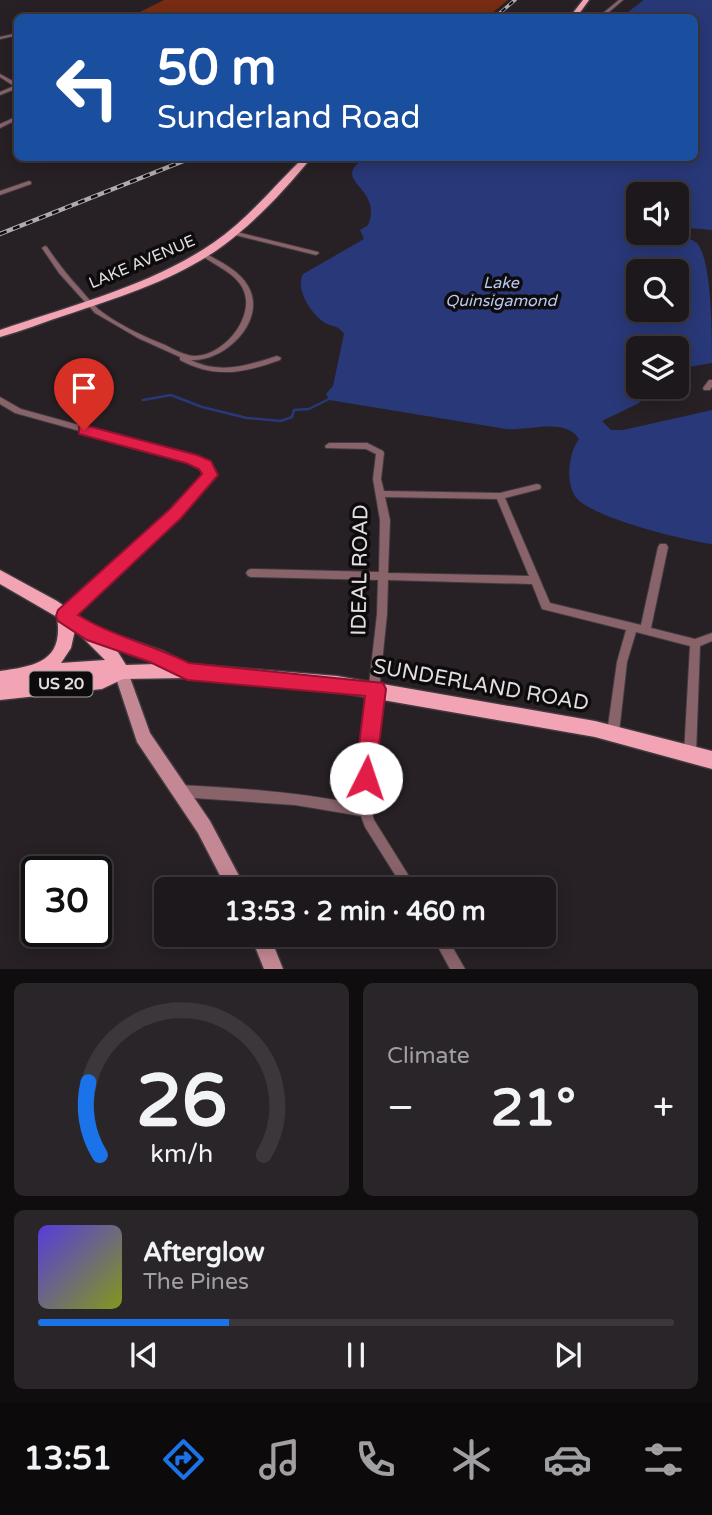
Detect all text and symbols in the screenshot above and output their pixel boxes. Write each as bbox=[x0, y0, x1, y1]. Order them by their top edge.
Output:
text: 50 m bbox=[157, 39, 276, 98]
icon: left bbox=[42, 42, 133, 133]
text: Sunderland Road bbox=[157, 99, 420, 137]
map controls bbox=[626, 182, 689, 399]
button: sound bbox=[626, 182, 689, 245]
street label: LAKE AVENUE bbox=[86, 231, 198, 293]
button: search bbox=[626, 259, 689, 322]
water label: Lake Quinsigamond bbox=[445, 273, 559, 311]
button: layers bbox=[626, 336, 689, 399]
pin bbox=[54, 358, 114, 430]
icon: arrive bbox=[65, 369, 103, 407]
street label: IDEAL ROAD bbox=[346, 504, 374, 636]
street label: SUNDERLAND ROAD bbox=[371, 654, 591, 716]
road number: US 20 bbox=[29, 671, 92, 696]
position arrow bbox=[329, 741, 403, 815]
speed limit sign: 30 bbox=[21, 856, 112, 947]
text: 13:53 · 2 min · 460 m bbox=[224, 896, 486, 927]
text: Climate bbox=[387, 1042, 470, 1070]
text: 26 bbox=[136, 1059, 227, 1147]
text: 21° bbox=[491, 1077, 576, 1140]
text: − bbox=[387, 1085, 414, 1131]
text: + bbox=[653, 1085, 674, 1131]
text: km/h bbox=[150, 1139, 213, 1169]
text: Afterglow bbox=[143, 1237, 265, 1268]
text: The Pines bbox=[143, 1268, 249, 1296]
icon: previous bbox=[125, 1336, 163, 1374]
icon: pause bbox=[337, 1336, 375, 1374]
icon: next bbox=[549, 1336, 587, 1374]
icon: directions bbox=[159, 1435, 208, 1484]
icon: music bbox=[255, 1435, 304, 1484]
icon: phone bbox=[351, 1435, 400, 1484]
icon: climate bbox=[447, 1435, 496, 1484]
icon: car bbox=[543, 1435, 592, 1484]
icon: filters bbox=[639, 1435, 688, 1484]
text: 13:51 bbox=[24, 1440, 112, 1478]

